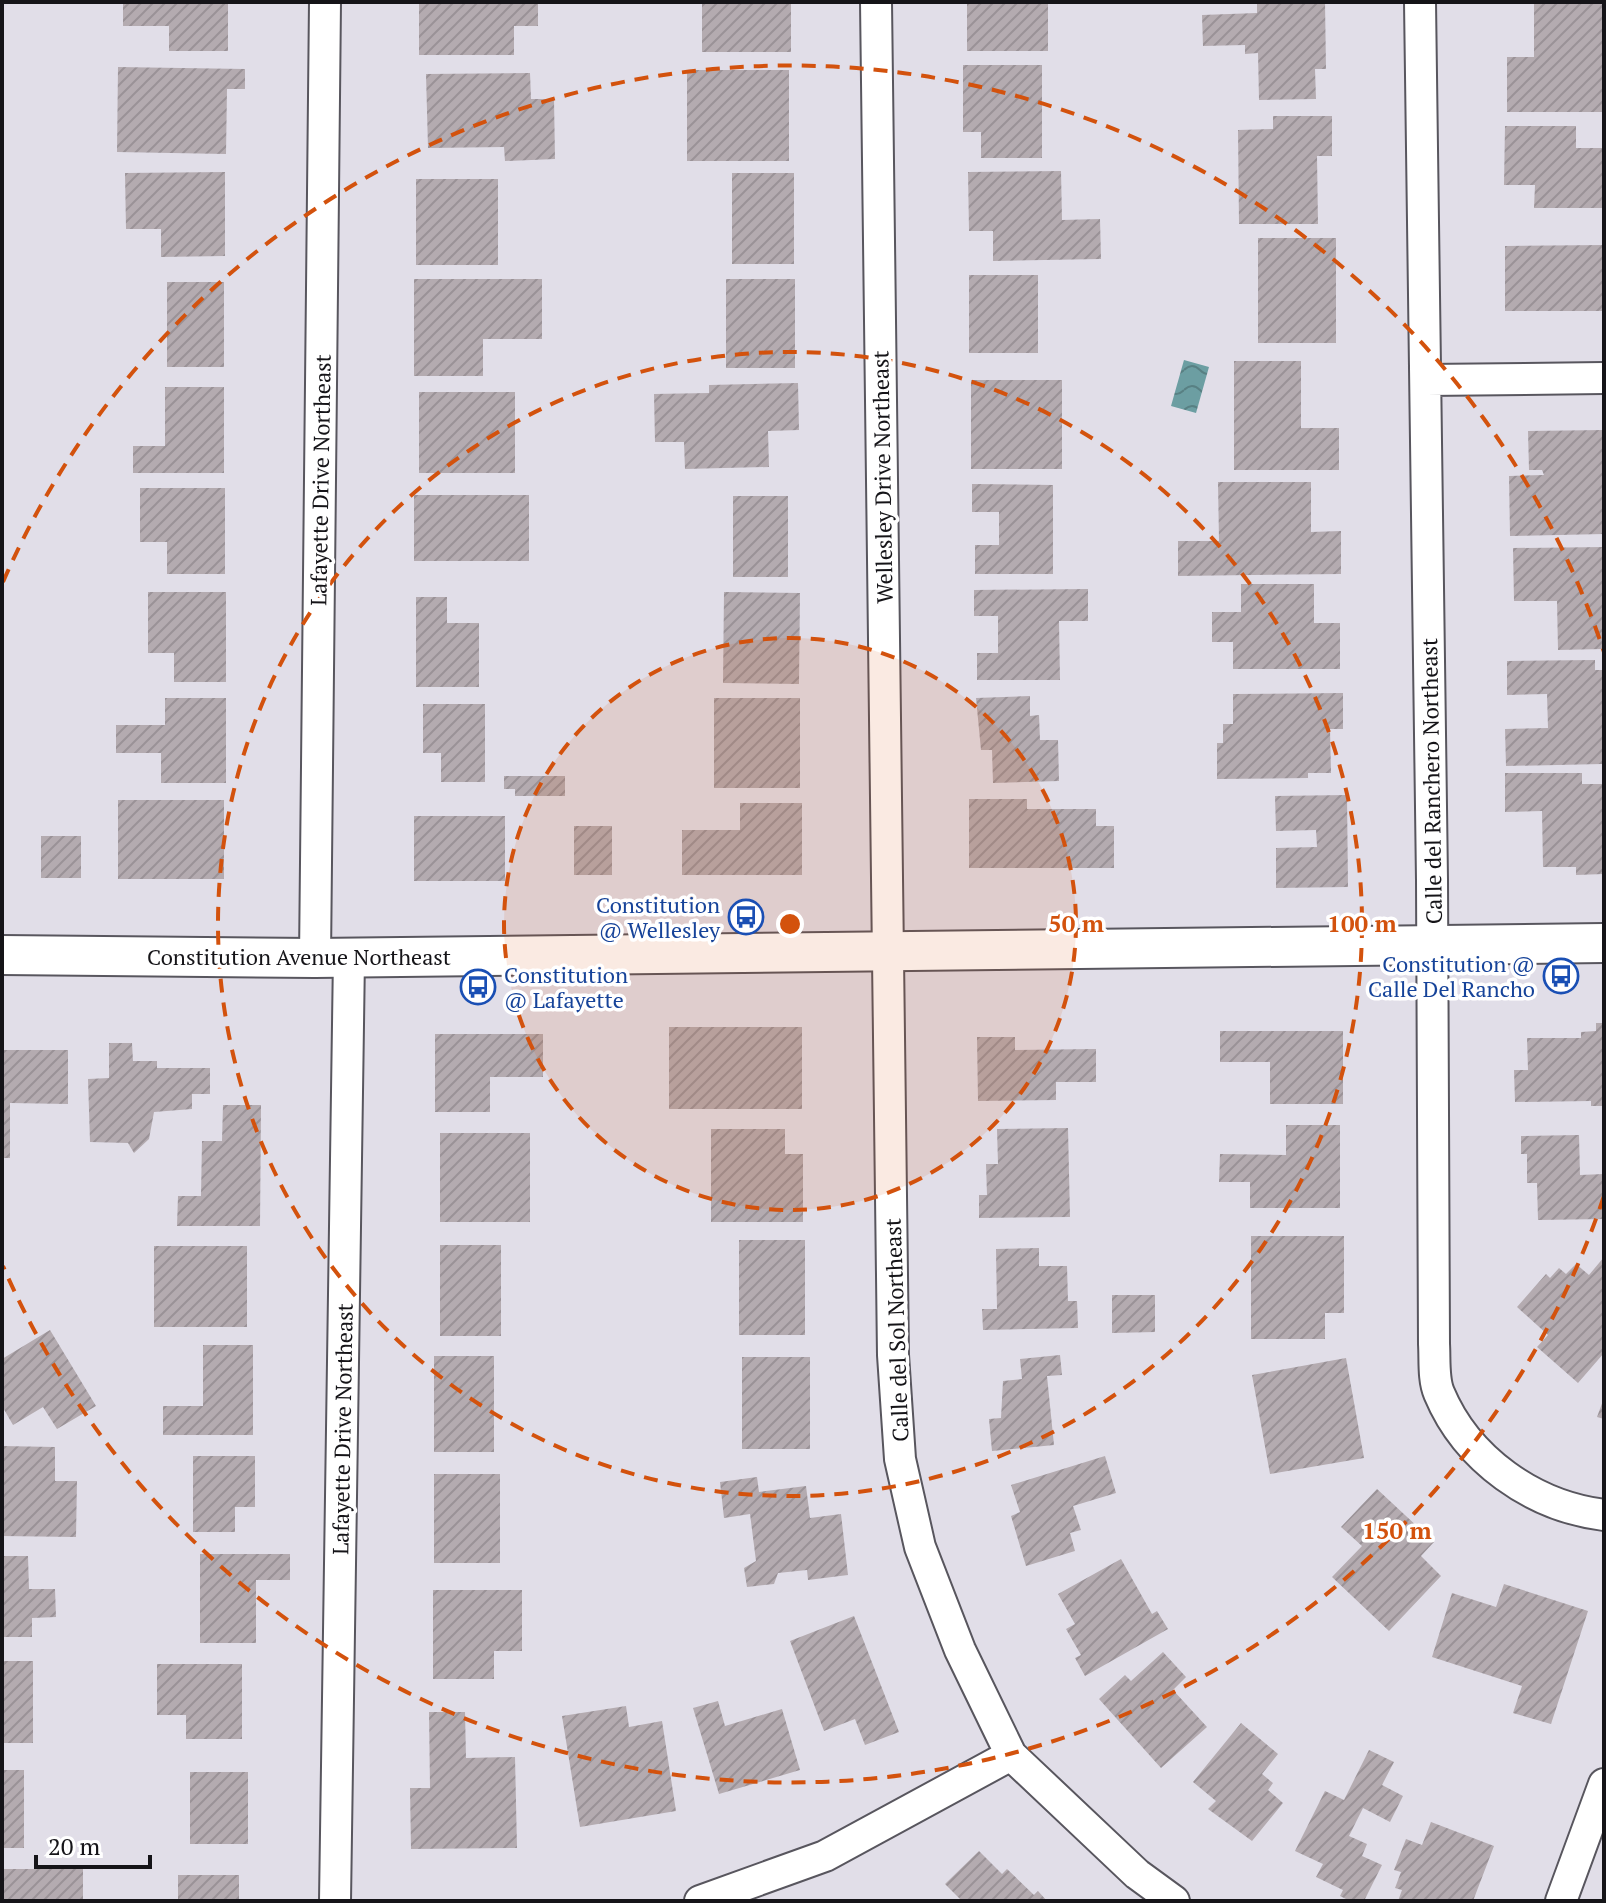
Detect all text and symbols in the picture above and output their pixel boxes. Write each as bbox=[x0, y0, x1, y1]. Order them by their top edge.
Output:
street label: Wellesley Drive Northeast bbox=[865, 350, 899, 604]
street label: Lafayette Drive Northeast bbox=[303, 354, 337, 606]
street label: Calle del Ranchero Northeast bbox=[1414, 638, 1448, 924]
place label: Constitution @ Wellesley bbox=[596, 890, 721, 944]
bus stop icon: Constitution @ Wellesley bbox=[727, 898, 765, 936]
text: 50 m bbox=[1048, 907, 1104, 939]
text: 100 m bbox=[1327, 907, 1397, 939]
centre of rings bbox=[776, 910, 804, 938]
street label: Constitution Avenue Northeast bbox=[147, 942, 451, 971]
place label: Constitution @ Calle Del Rancho bbox=[1368, 949, 1535, 1003]
bus stop icon: Constitution @ Calle Del Rancho bbox=[1542, 957, 1580, 995]
place label: Constitution @ Lafayette bbox=[504, 960, 628, 1014]
bus stop icon: Constitution @ Lafayette bbox=[459, 968, 497, 1006]
street label: Calle del Sol Northeast bbox=[878, 1218, 914, 1442]
street label: Lafayette Drive Northeast bbox=[325, 1303, 359, 1555]
text: 150 m bbox=[1362, 1514, 1432, 1546]
scale bar bbox=[36, 1819, 150, 1869]
text: 20 m bbox=[48, 1830, 100, 1862]

